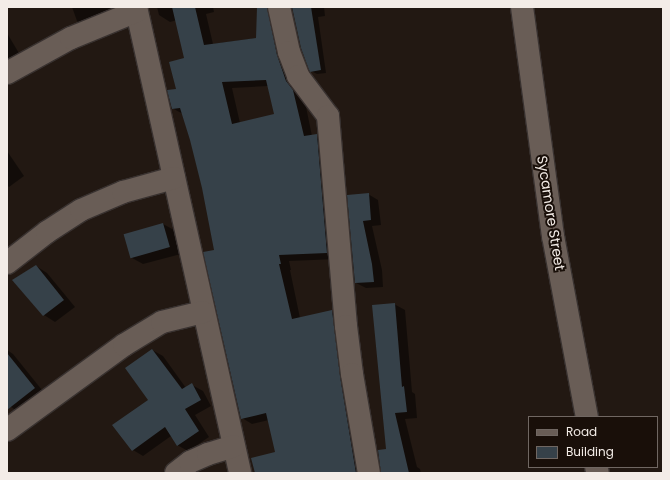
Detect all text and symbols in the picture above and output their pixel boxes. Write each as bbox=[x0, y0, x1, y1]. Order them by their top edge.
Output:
street label: Sycamore Street bbox=[534, 154, 568, 272]
legend bbox=[528, 416, 658, 468]
text: Road bbox=[566, 423, 597, 440]
text: Building bbox=[566, 443, 614, 460]

